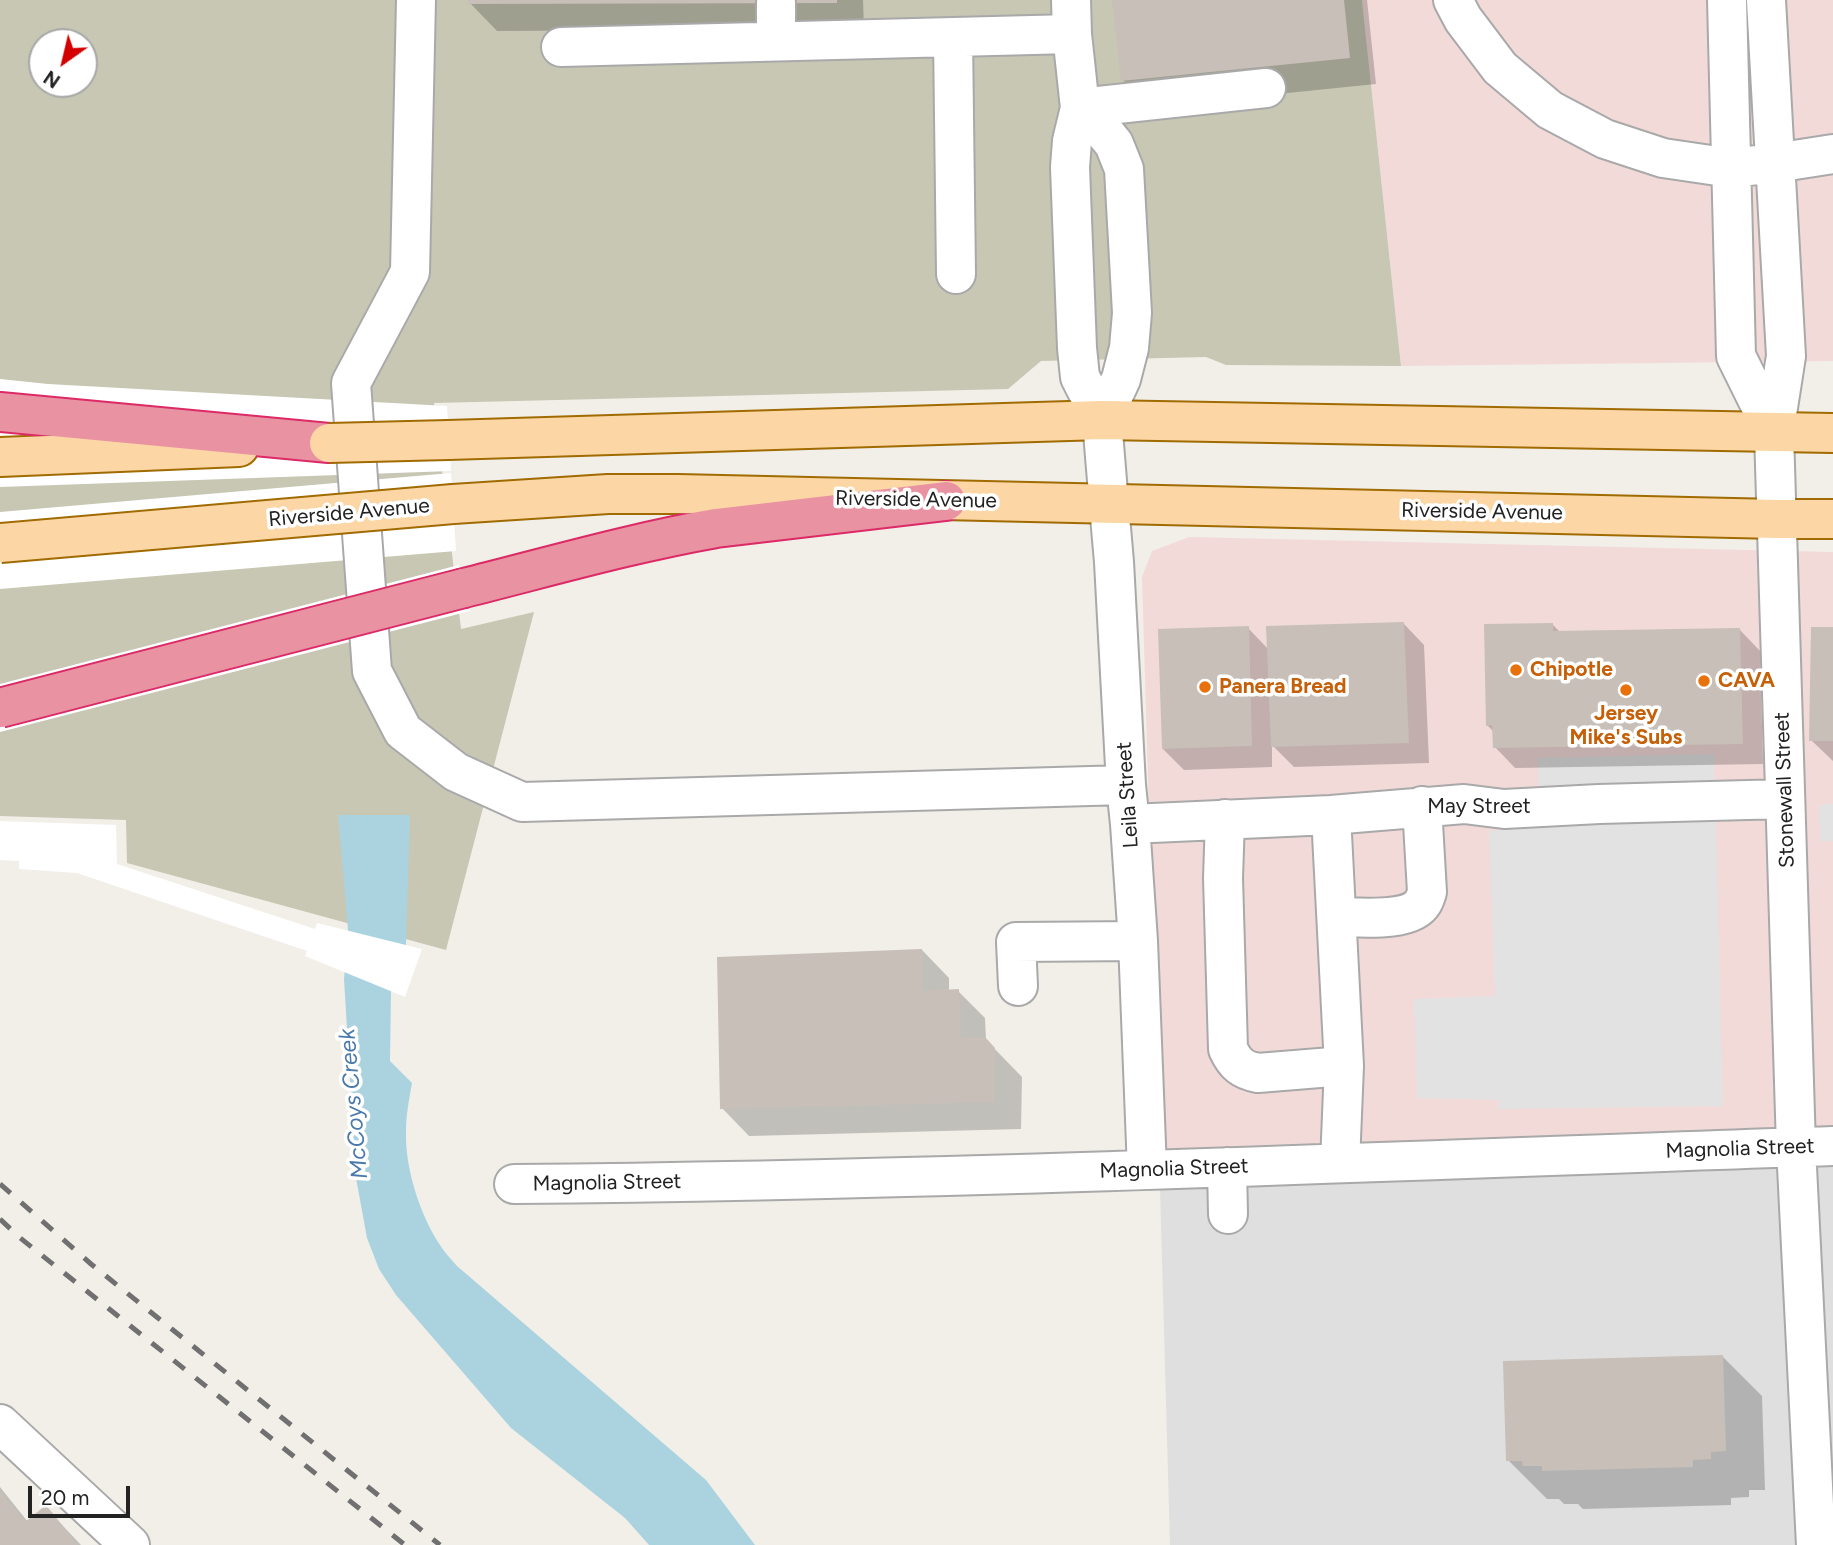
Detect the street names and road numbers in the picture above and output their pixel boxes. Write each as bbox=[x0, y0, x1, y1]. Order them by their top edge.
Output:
street label: Riverside Avenue bbox=[835, 486, 997, 514]
street label: Riverside Avenue bbox=[267, 493, 431, 533]
street label: Riverside Avenue bbox=[1401, 498, 1563, 526]
street label: Stonewall Street bbox=[1770, 712, 1800, 868]
street label: Leila Street bbox=[1112, 741, 1144, 849]
street label: May Street bbox=[1427, 794, 1531, 820]
street label: Magnolia Street bbox=[1665, 1134, 1815, 1164]
street label: Magnolia Street bbox=[1099, 1154, 1249, 1184]
street label: Magnolia Street bbox=[532, 1169, 682, 1197]

